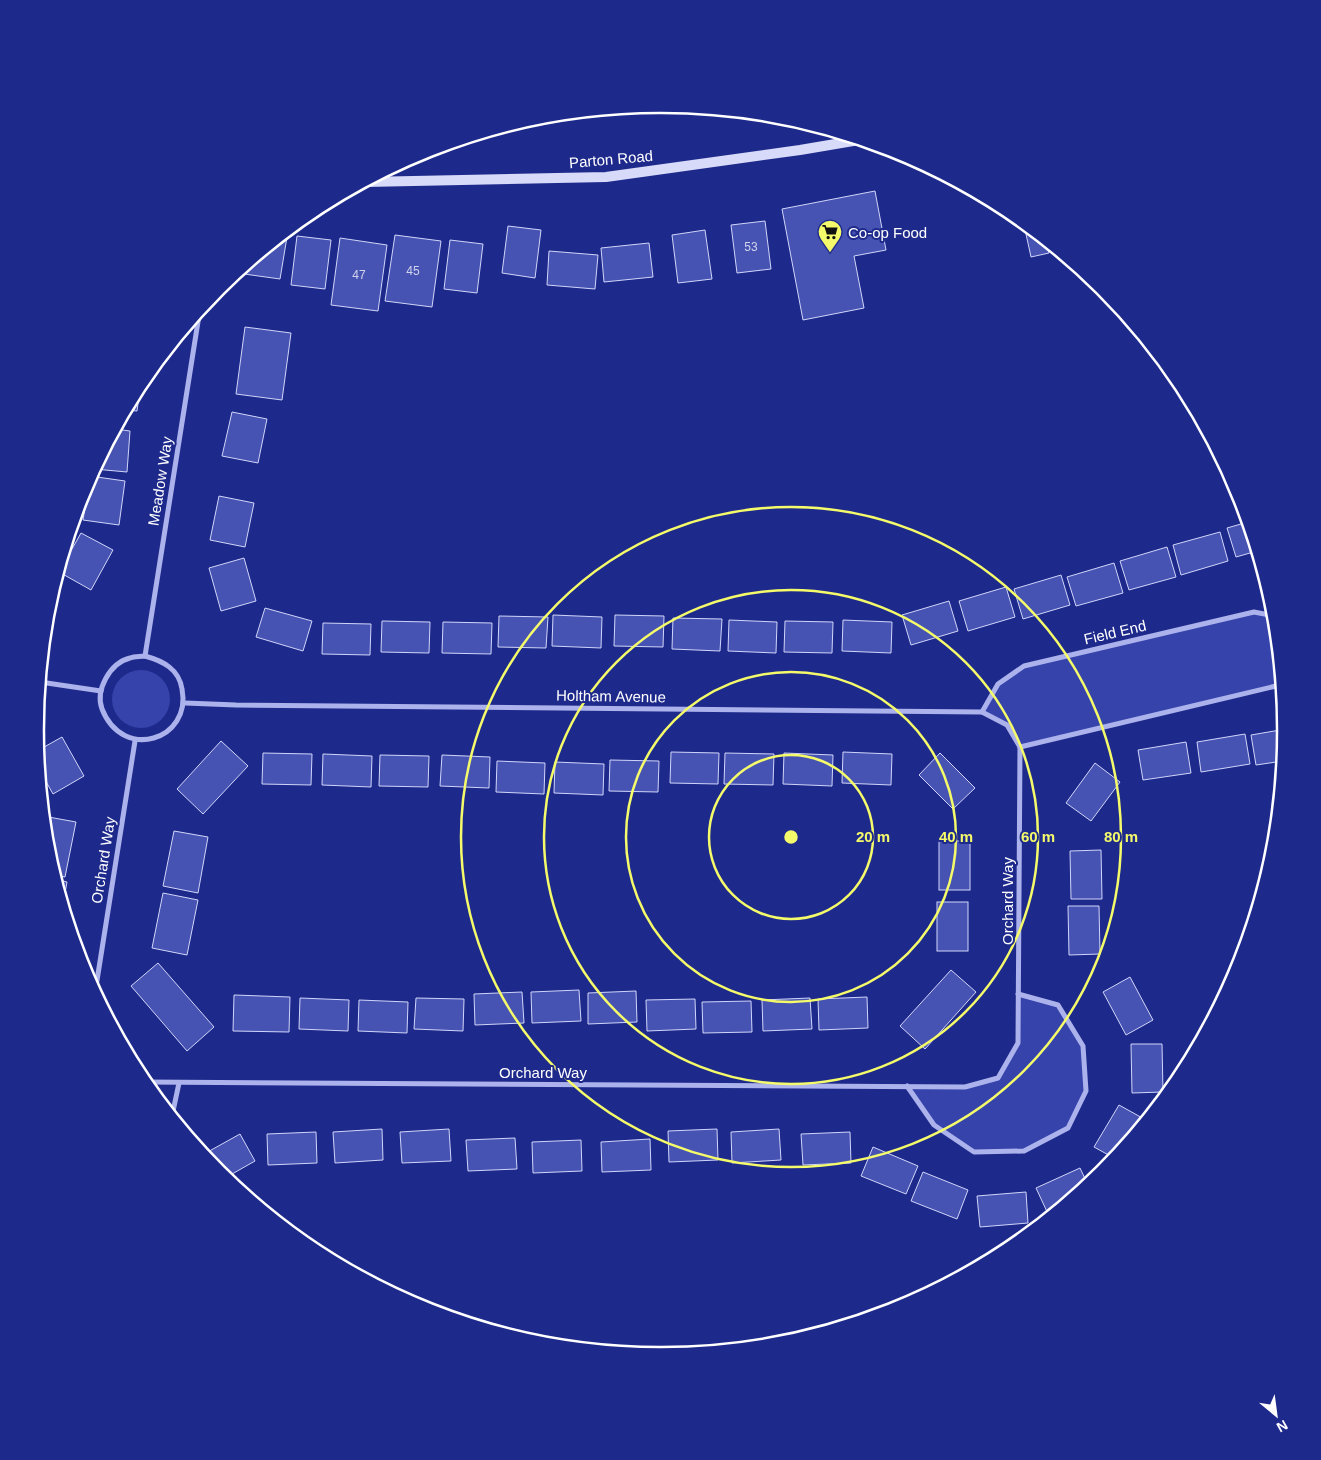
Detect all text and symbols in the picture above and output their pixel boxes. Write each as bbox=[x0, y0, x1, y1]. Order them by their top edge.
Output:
street label: Parton Road bbox=[568, 147, 654, 171]
supermarket icon: Co-op Food bbox=[817, 219, 843, 253]
place label: Co-op Food bbox=[848, 224, 927, 241]
house number: 53 bbox=[744, 240, 758, 254]
house number: 45 bbox=[406, 264, 420, 278]
house number: 47 bbox=[352, 268, 366, 282]
street label: Meadow Way bbox=[145, 435, 176, 527]
street label: Field End bbox=[1082, 617, 1148, 647]
street label: Holtham Avenue bbox=[556, 687, 666, 705]
street label: Orchard Way bbox=[88, 815, 118, 905]
centre of rings bbox=[782, 828, 800, 846]
text: 20 m bbox=[856, 828, 890, 845]
text: 40 m bbox=[939, 828, 973, 845]
text: 60 m bbox=[1021, 828, 1055, 845]
text: 80 m bbox=[1104, 828, 1138, 845]
street label: Orchard Way bbox=[999, 857, 1016, 945]
street label: Orchard Way bbox=[499, 1064, 587, 1081]
north arrow bbox=[1251, 1390, 1301, 1440]
text: N bbox=[1274, 1417, 1291, 1436]

